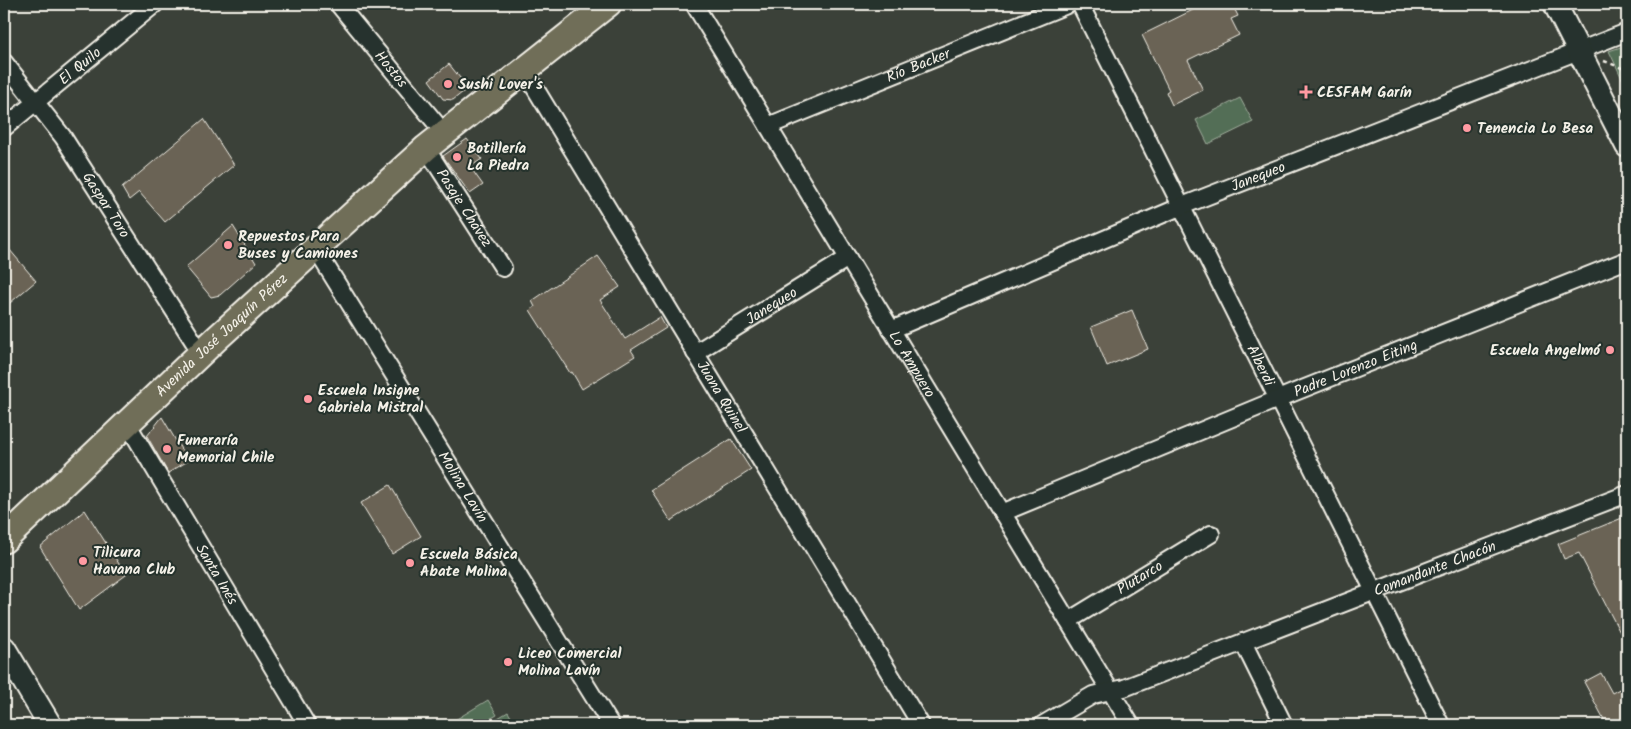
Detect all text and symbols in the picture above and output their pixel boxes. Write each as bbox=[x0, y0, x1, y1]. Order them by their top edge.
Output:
street label: El Quilo bbox=[54, 42, 107, 92]
street label: Río Backer bbox=[883, 42, 955, 90]
street label: Hostos bbox=[368, 46, 414, 94]
place label: Sushi Lover's bbox=[458, 73, 543, 97]
marker: Sushi Lover's bbox=[442, 78, 454, 90]
place label: CESFAM Garín bbox=[1317, 81, 1412, 105]
marker: CESFAM Garín bbox=[1299, 85, 1313, 99]
place label: Tenencia Lo Besa bbox=[1477, 117, 1594, 141]
marker: Tenencia Lo Besa bbox=[1461, 122, 1473, 134]
place label: Botillería La Piedra bbox=[467, 137, 530, 178]
marker: Botillería La Piedra bbox=[451, 151, 463, 163]
street label: Janequeo bbox=[1228, 156, 1289, 199]
street label: Pasaje Chávez bbox=[429, 164, 498, 253]
street label: Gaspar Toro bbox=[75, 168, 136, 243]
place label: Repuestos Para Buses y Camiones bbox=[238, 225, 358, 266]
marker: Repuestos Para Buses y Camiones bbox=[222, 239, 234, 251]
street label: Avenida José Joaquín Pérez bbox=[151, 268, 294, 403]
street label: Janequeo bbox=[742, 281, 803, 332]
street label: Lo Ampuero bbox=[882, 326, 941, 403]
street label: Padre Lorenzo Eiting bbox=[1290, 333, 1421, 404]
place label: Escuela Angelmó bbox=[1490, 339, 1601, 363]
street label: Alberdi bbox=[1240, 341, 1281, 392]
marker: Escuela Angelmó bbox=[1604, 344, 1616, 356]
street label: Juana Quinel bbox=[690, 356, 753, 438]
place label: Escuela Insigne Gabriela Mistral bbox=[318, 379, 423, 420]
marker: Escuela Insigne Gabriela Mistral bbox=[302, 393, 314, 405]
place label: Funeraría Memorial Chile bbox=[177, 429, 275, 470]
marker: Funeraría Memorial Chile bbox=[161, 443, 173, 455]
street label: Molina Lavín bbox=[431, 447, 494, 528]
street label: Comandante Chacón bbox=[1370, 535, 1500, 604]
street label: Santa Inés bbox=[189, 540, 244, 610]
place label: Tilicura Havana Club bbox=[93, 541, 176, 582]
place label: Escuela Básica Abate Molina bbox=[420, 543, 518, 584]
marker: Tilicura Havana Club bbox=[77, 555, 89, 567]
street label: Plutarco bbox=[1113, 555, 1168, 602]
marker: Escuela Básica Abate Molina bbox=[404, 557, 416, 569]
place label: Liceo Comercial Molina Lavín bbox=[518, 642, 621, 683]
marker: Liceo Comercial Molina Lavín bbox=[502, 656, 514, 668]

